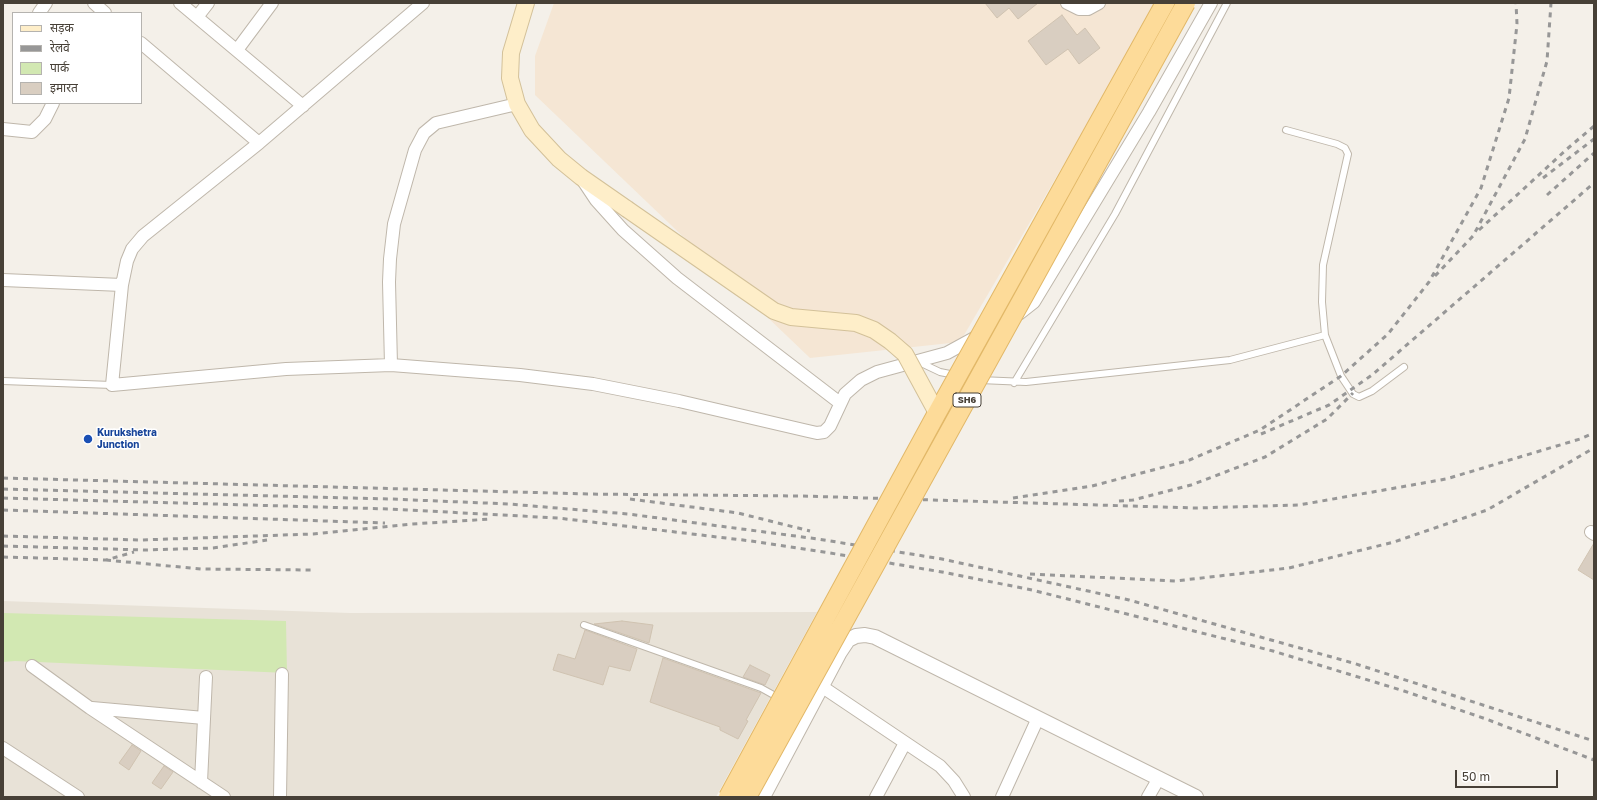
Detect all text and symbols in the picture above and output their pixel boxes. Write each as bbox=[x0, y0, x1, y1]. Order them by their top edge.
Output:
legend bbox=[12, 12, 142, 104]
text: सड़क bbox=[50, 20, 74, 35]
text: रेलवे bbox=[50, 40, 70, 55]
text: पार्क bbox=[50, 60, 69, 75]
text: इमारत bbox=[50, 80, 78, 95]
road number: SH6 bbox=[953, 393, 981, 407]
place label: Kurukshetra Junction bbox=[97, 427, 157, 450]
marker: Kurukshetra Junction bbox=[82, 433, 94, 445]
scale bar bbox=[1457, 762, 1560, 788]
text: 50 m bbox=[1462, 769, 1490, 784]

